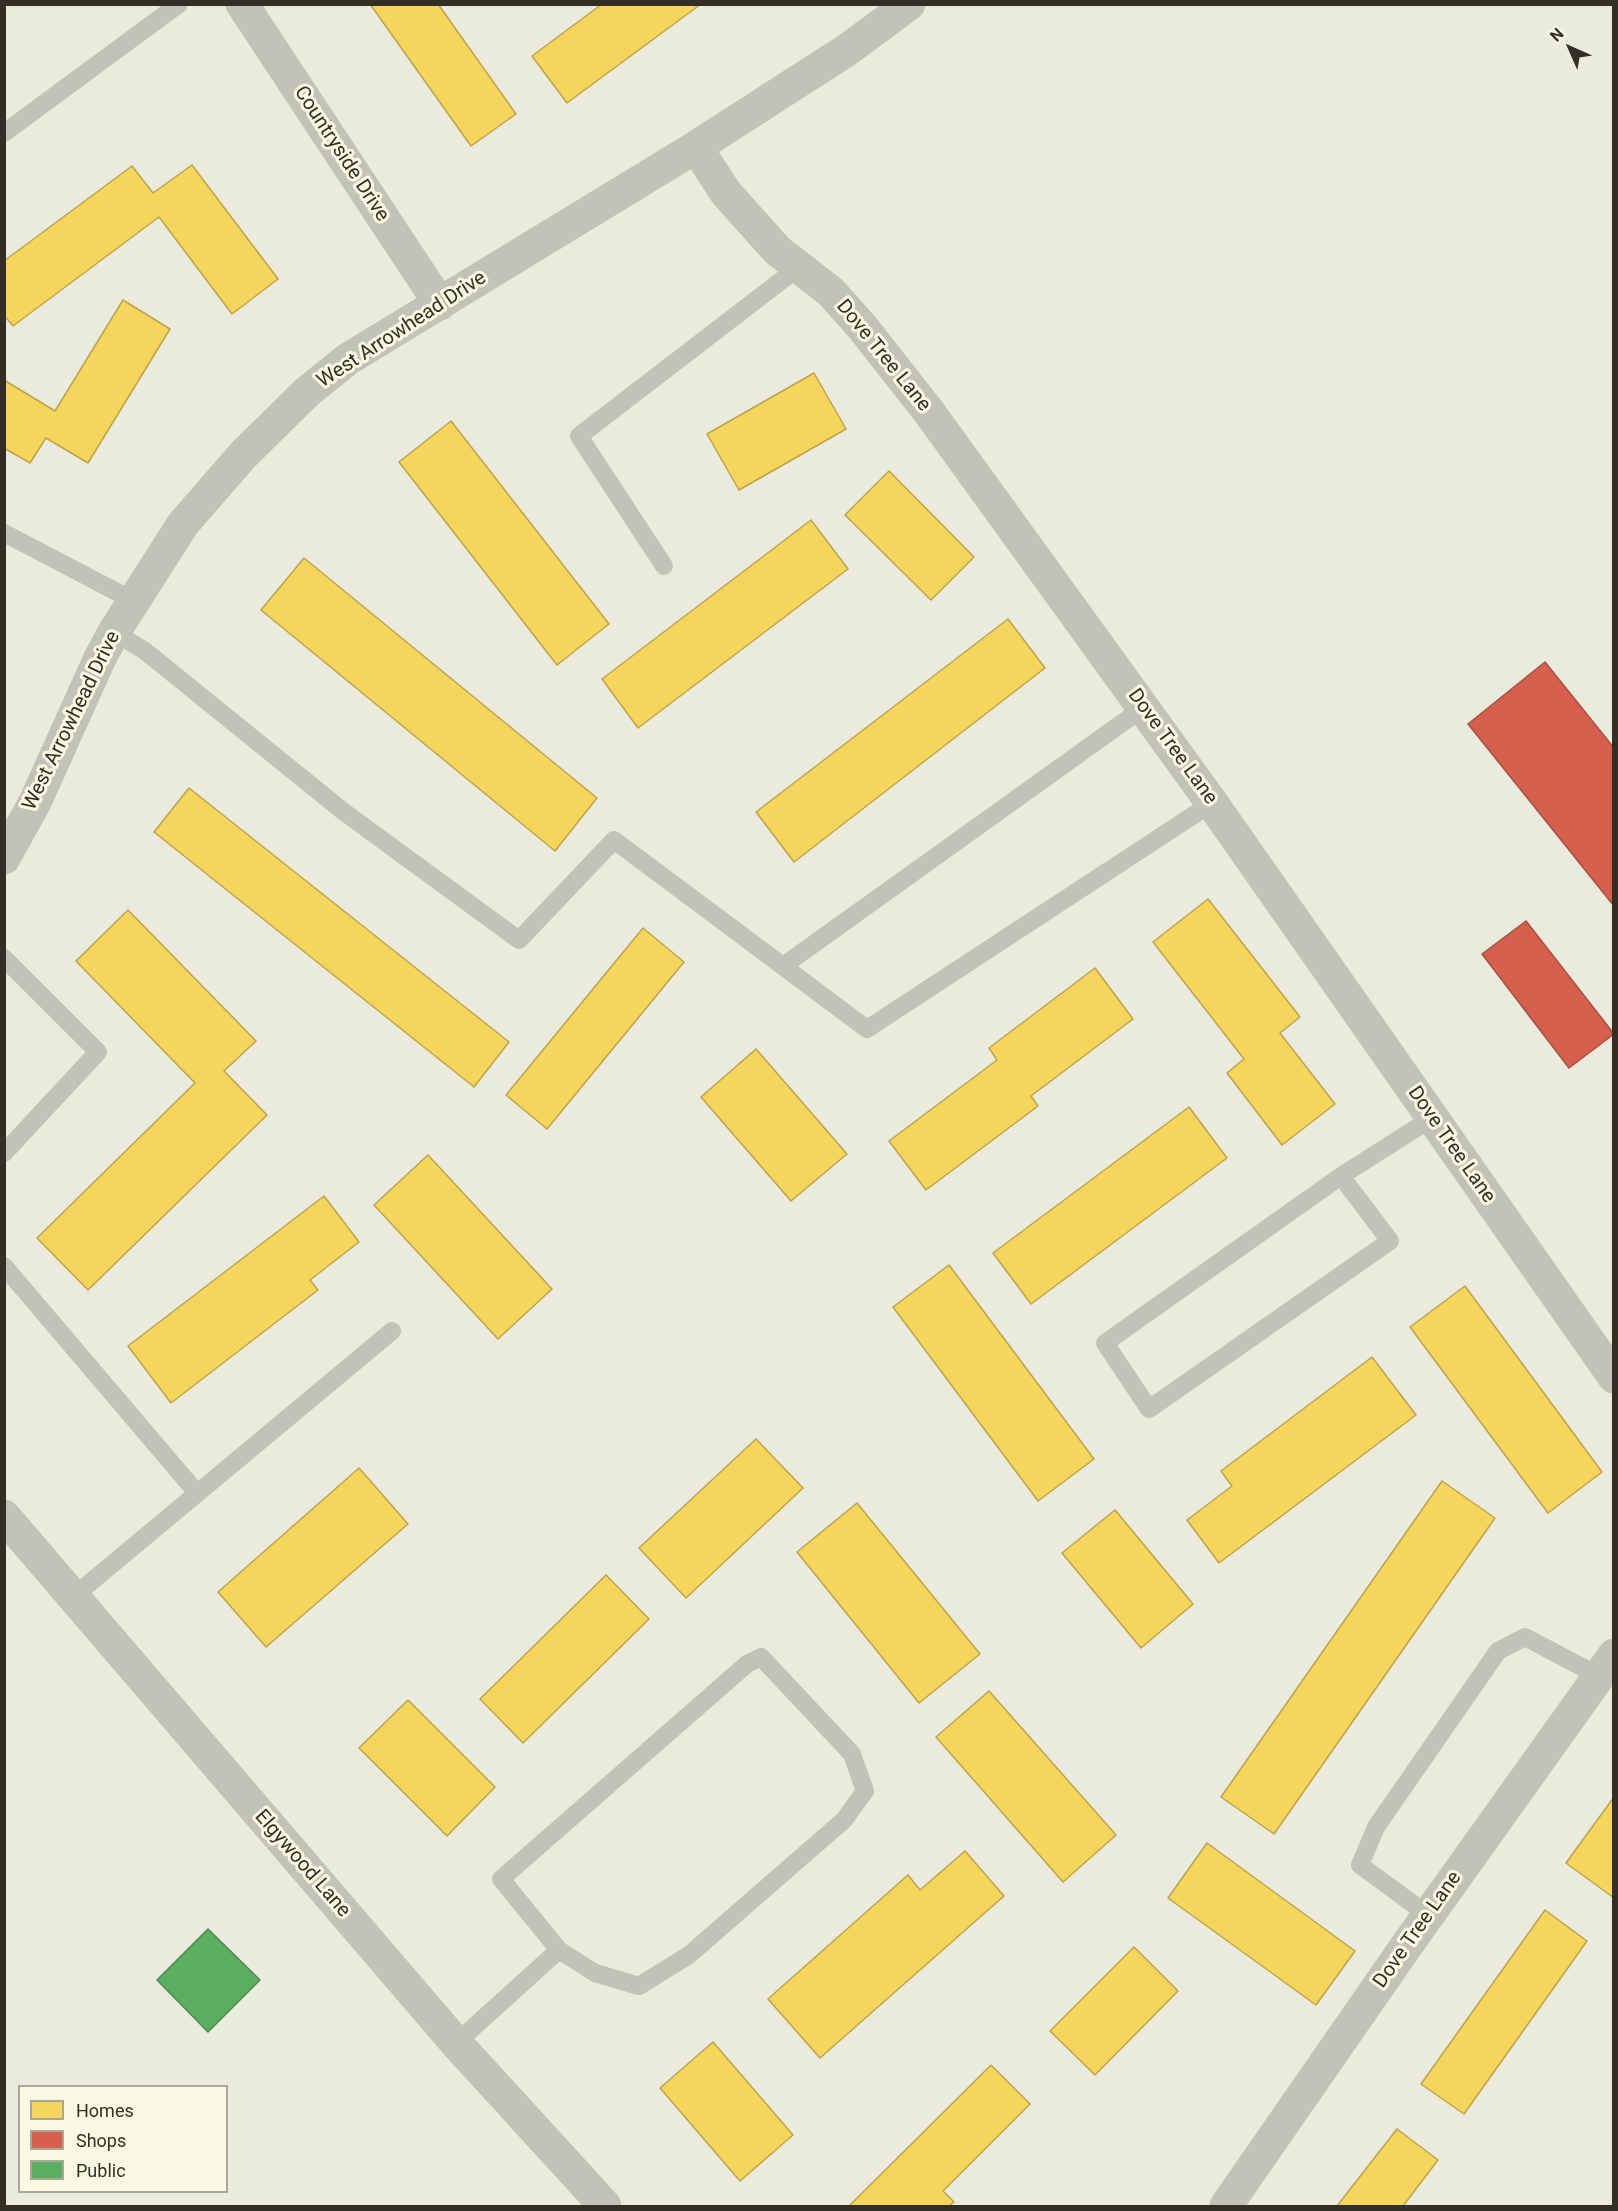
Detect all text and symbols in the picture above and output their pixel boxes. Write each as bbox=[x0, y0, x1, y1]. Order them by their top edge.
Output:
north arrow bbox=[1540, 18, 1600, 78]
text: N bbox=[1546, 24, 1568, 46]
street label: Countryside Drive bbox=[288, 82, 394, 226]
street label: West Arrowhead Drive bbox=[313, 266, 491, 394]
street label: Dove Tree Lane bbox=[831, 295, 935, 417]
street label: West Arrowhead Drive bbox=[18, 627, 126, 815]
street label: Dove Tree Lane bbox=[1122, 685, 1222, 809]
street label: Dove Tree Lane bbox=[1402, 1082, 1500, 1208]
street label: Elgywood Lane bbox=[249, 1805, 355, 1923]
street label: Dove Tree Lane bbox=[1369, 1867, 1467, 1993]
legend bbox=[18, 2085, 228, 2193]
text: Homes bbox=[76, 2100, 134, 2121]
text: Shops bbox=[76, 2130, 126, 2151]
text: Public bbox=[76, 2160, 126, 2181]

